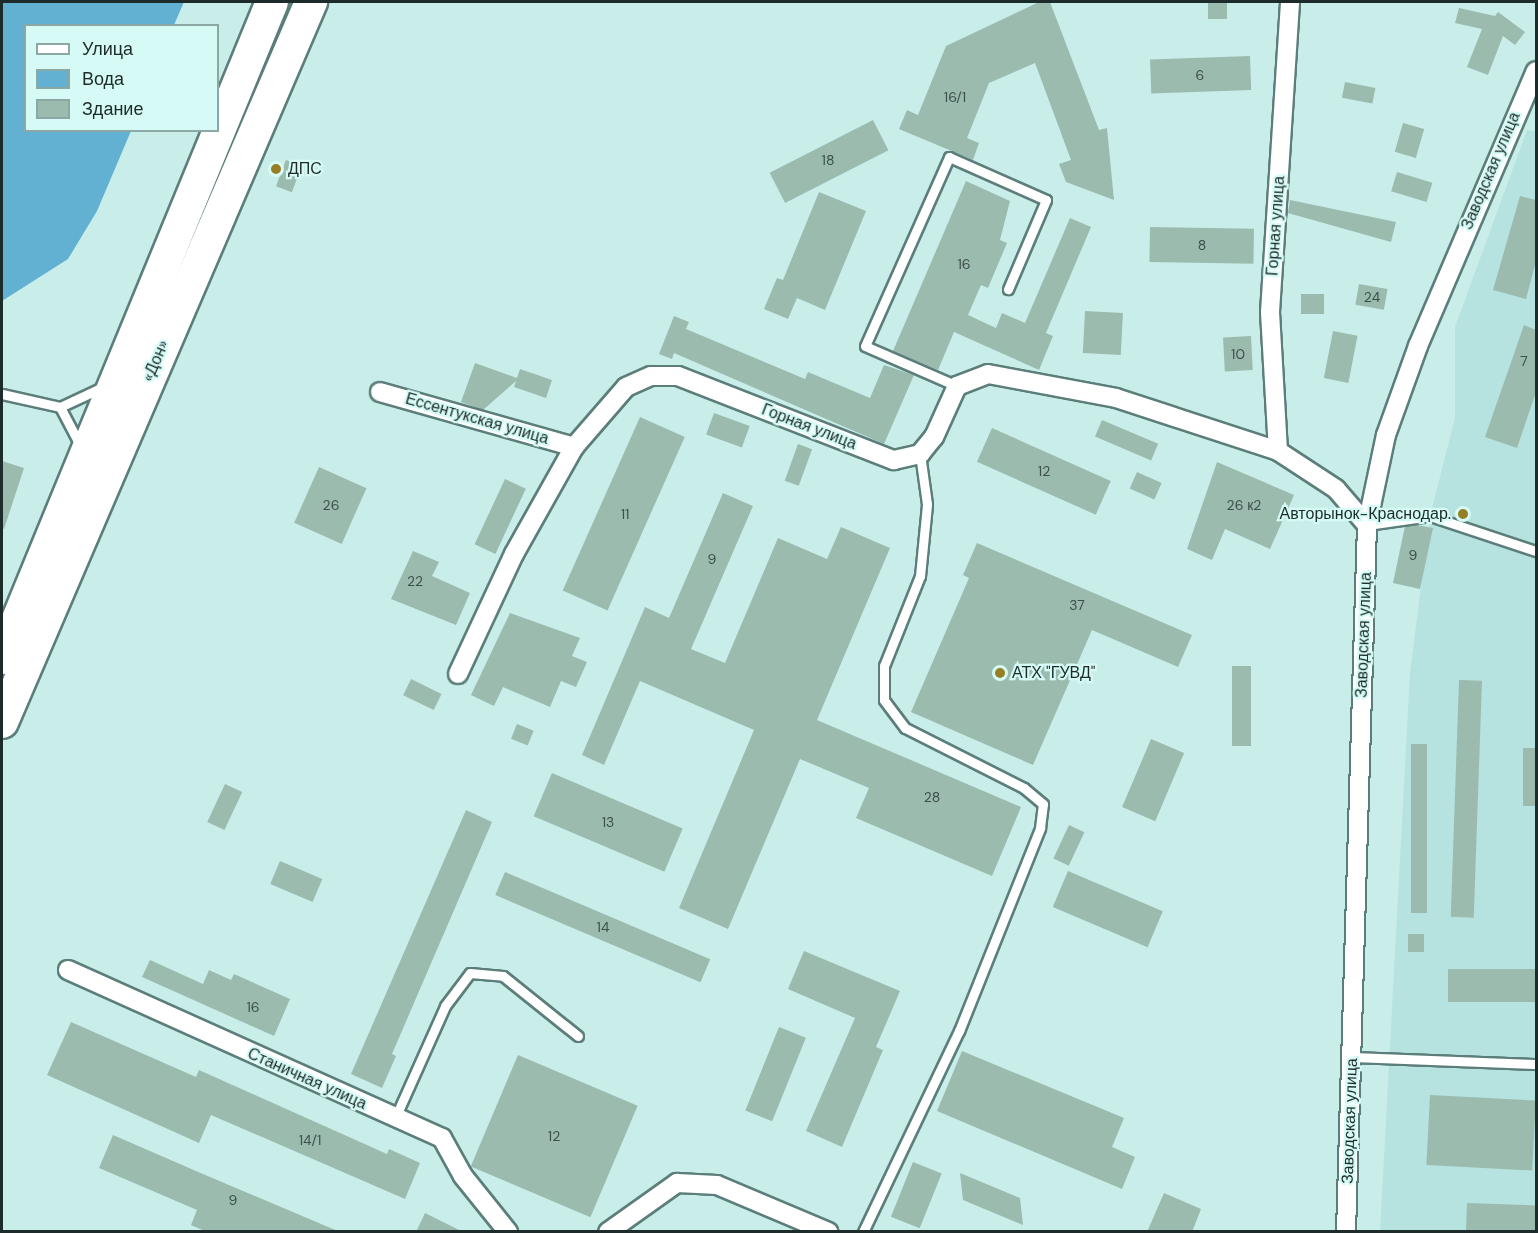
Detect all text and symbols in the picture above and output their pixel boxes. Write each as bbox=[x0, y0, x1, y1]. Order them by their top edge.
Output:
legend bbox=[24, 24, 219, 132]
text: Улица bbox=[82, 37, 133, 61]
text: Вода bbox=[82, 67, 124, 91]
house number: 6 bbox=[1196, 67, 1204, 83]
house number: 16/1 bbox=[944, 89, 966, 105]
text: Здание bbox=[82, 97, 143, 121]
street label: Заводская улица bbox=[1458, 109, 1524, 233]
house number: 18 bbox=[822, 152, 834, 168]
place label: ДПС bbox=[288, 159, 322, 179]
marker: ДПС bbox=[269, 162, 283, 176]
street label: Горная улица bbox=[1263, 175, 1289, 277]
house number: 8 bbox=[1198, 237, 1206, 253]
house number: 16 bbox=[957, 256, 971, 272]
house number: 24 bbox=[1364, 289, 1380, 305]
street label: «Дон» bbox=[139, 337, 173, 385]
house number: 10 bbox=[1231, 346, 1245, 362]
house number: 7 bbox=[1520, 353, 1528, 369]
street label: Ессентукская улица bbox=[403, 389, 551, 449]
street label: Горная улица bbox=[759, 400, 859, 454]
house number: 12 bbox=[1038, 463, 1050, 479]
house number: 26 bbox=[323, 497, 339, 513]
house number: 26 к2 bbox=[1227, 497, 1261, 513]
place label: Авторынок-Краснодар. bbox=[1280, 504, 1451, 524]
house number: 11 bbox=[621, 506, 629, 522]
marker: Авторынок-Краснодар. bbox=[1456, 507, 1470, 521]
house number: 9 bbox=[1409, 547, 1417, 563]
house number: 9 bbox=[708, 551, 716, 567]
street label: Заводская улица bbox=[1352, 572, 1376, 698]
house number: 22 bbox=[407, 573, 423, 589]
house number: 37 bbox=[1069, 597, 1085, 613]
place label: АТХ "ГУВД" bbox=[1012, 663, 1095, 683]
marker: АТХ "ГУВД" bbox=[993, 666, 1007, 680]
house number: 28 bbox=[924, 789, 940, 805]
house number: 13 bbox=[602, 814, 614, 830]
house number: 14 bbox=[597, 919, 609, 935]
house number: 16 bbox=[246, 999, 260, 1015]
street label: Станичная улица bbox=[244, 1044, 370, 1114]
street label: Заводская улица bbox=[1338, 1058, 1362, 1184]
house number: 12 bbox=[548, 1128, 560, 1144]
house number: 14/1 bbox=[299, 1132, 321, 1148]
house number: 9 bbox=[229, 1192, 237, 1208]

